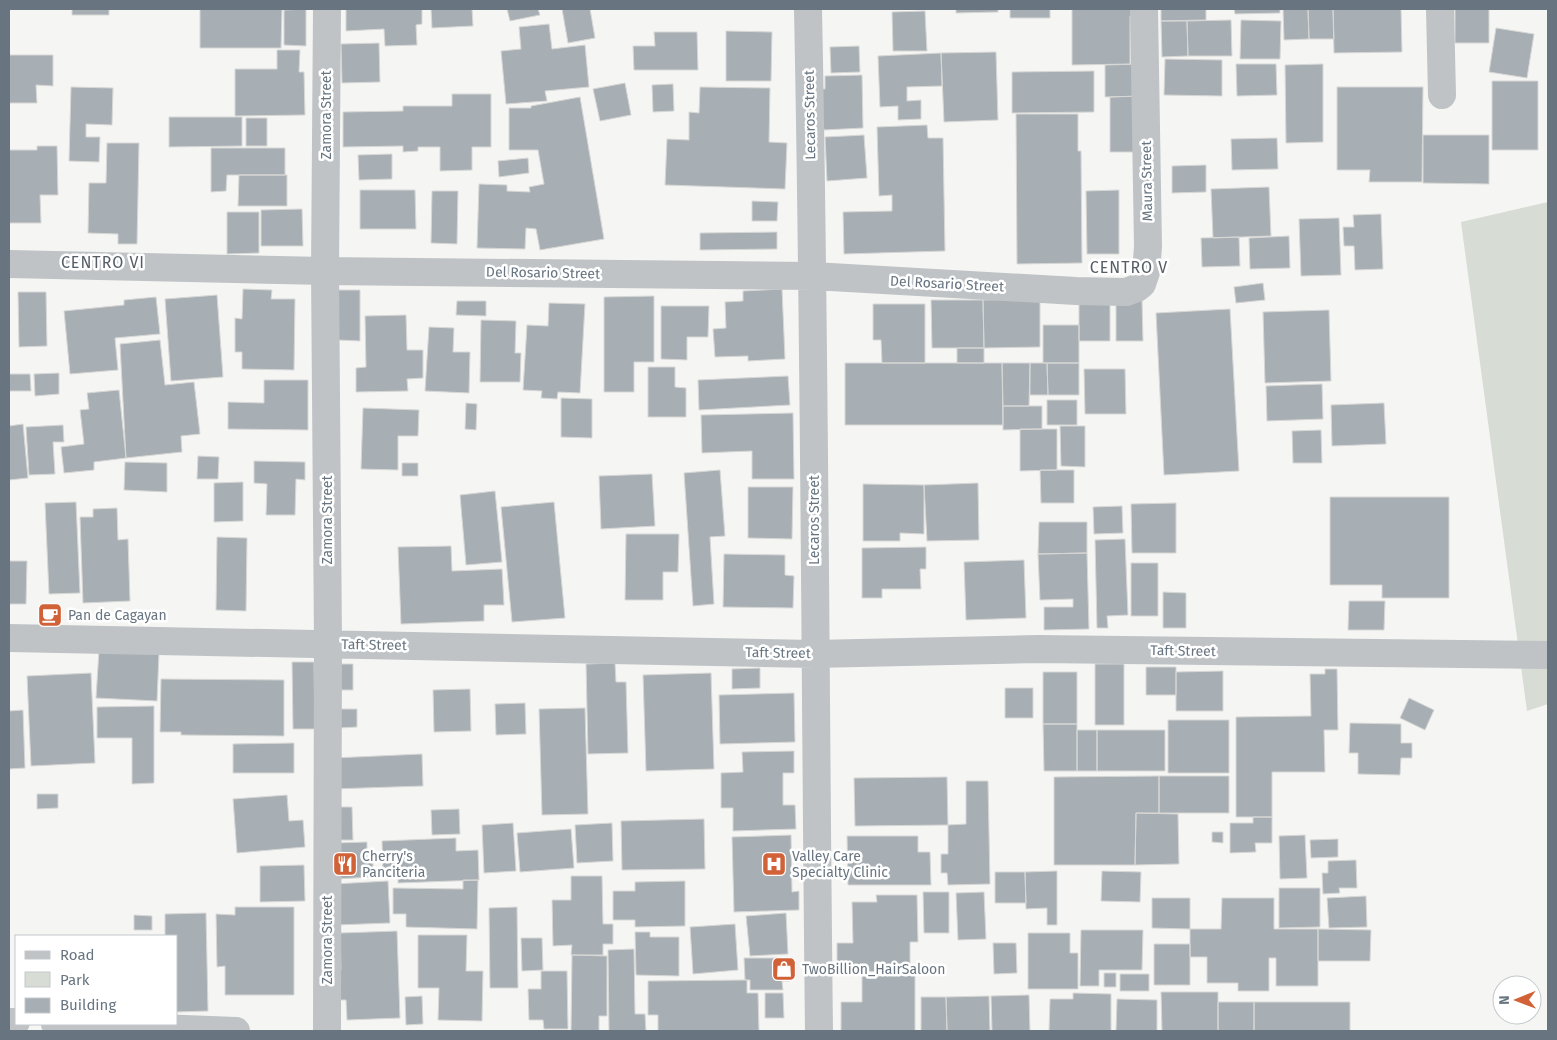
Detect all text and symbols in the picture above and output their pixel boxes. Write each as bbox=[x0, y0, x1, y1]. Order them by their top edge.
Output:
street label: Lecaros Street bbox=[801, 69, 819, 160]
street label: Zamora Street bbox=[318, 70, 335, 160]
street label: Maura Street bbox=[1138, 139, 1156, 222]
district label: CENTRO VI bbox=[61, 253, 145, 272]
district label: CENTRO V bbox=[1090, 258, 1168, 277]
street label: Del Rosario Street bbox=[486, 264, 601, 283]
street label: Del Rosario Street bbox=[890, 273, 1005, 296]
street label: Lecaros Street bbox=[806, 474, 823, 565]
street label: Zamora Street bbox=[319, 475, 336, 565]
cafe icon: Pan de Cagayan bbox=[37, 602, 63, 628]
place label: Pan de Cagayan bbox=[68, 607, 167, 624]
street label: Taft Street bbox=[341, 636, 408, 654]
street label: Taft Street bbox=[1150, 642, 1217, 660]
street label: Taft Street bbox=[745, 644, 812, 662]
place label: Cherry's Panciteria bbox=[362, 848, 425, 881]
place label: Valley Care Specialty Clinic bbox=[792, 848, 888, 881]
restaurant icon: Cherry's Panciteria bbox=[332, 851, 358, 877]
hospital icon: Valley Care Specialty Clinic bbox=[761, 851, 787, 877]
street label: Zamora Street bbox=[319, 895, 336, 985]
legend bbox=[15, 935, 178, 1025]
text: Road bbox=[60, 946, 95, 964]
shop icon: TwoBillion_HairSaloon bbox=[771, 956, 797, 982]
place label: TwoBillion_HairSaloon bbox=[802, 961, 946, 978]
text: Park bbox=[60, 971, 90, 989]
north arrow bbox=[1492, 975, 1542, 1025]
text: N bbox=[1496, 995, 1513, 1005]
text: Building bbox=[60, 996, 116, 1014]

